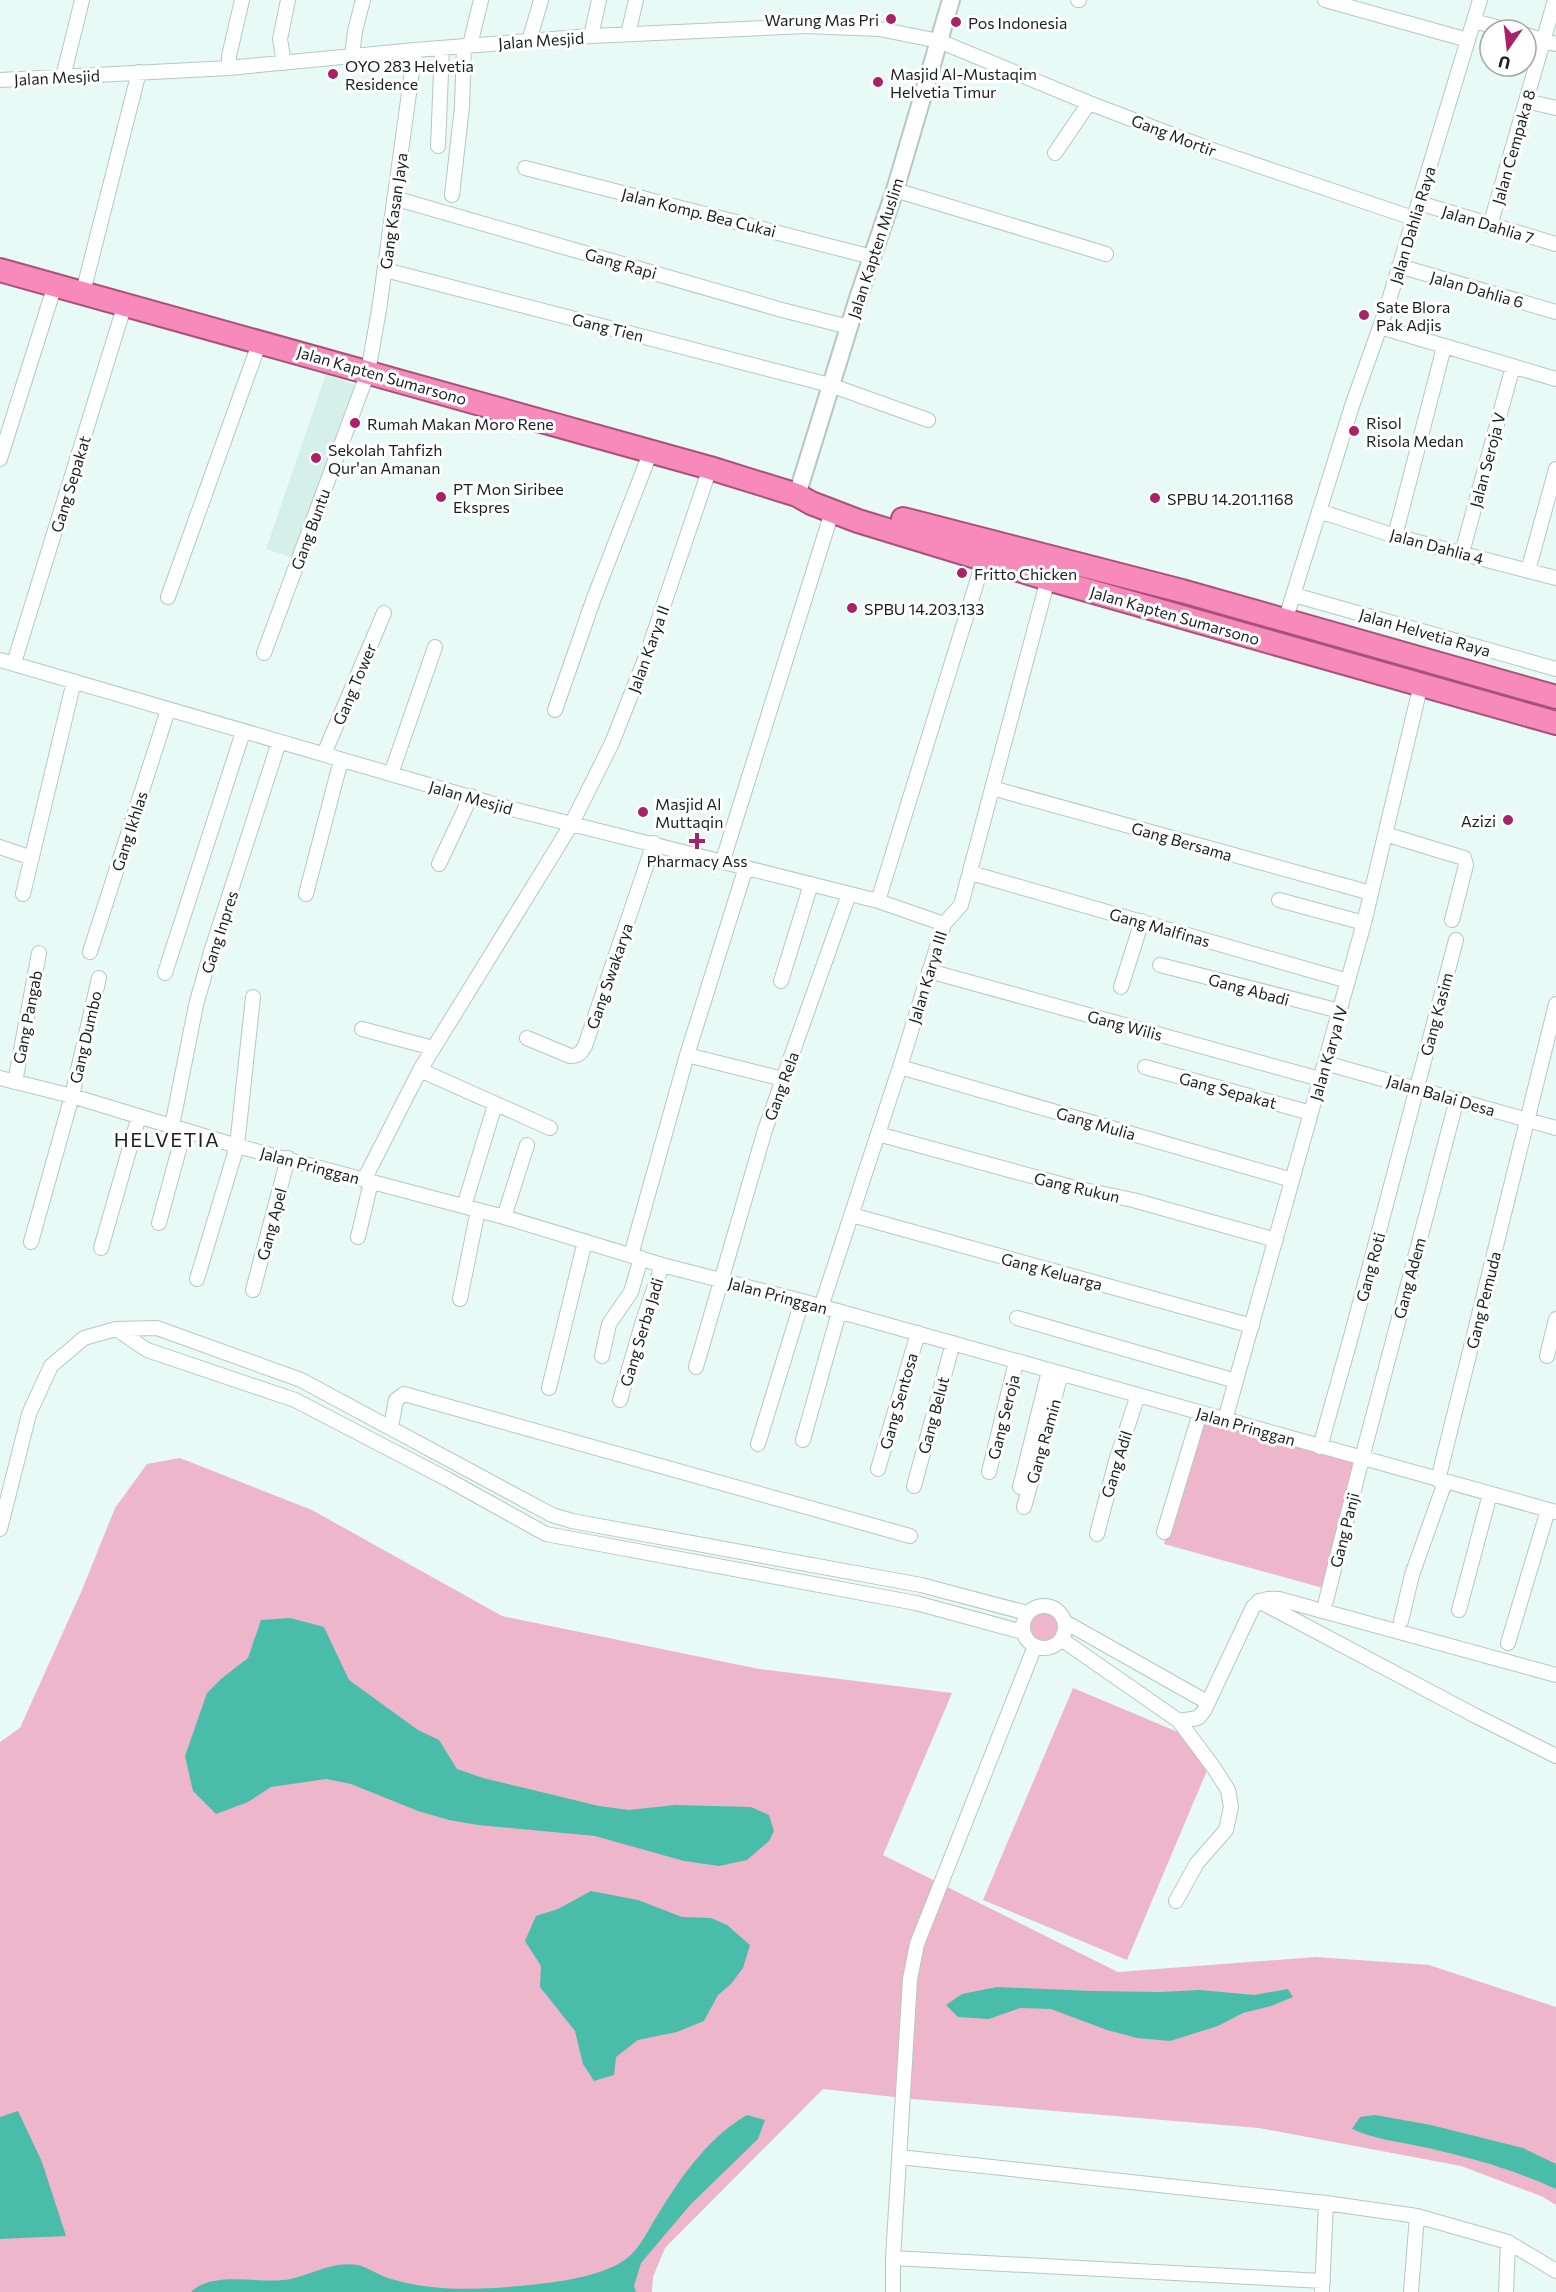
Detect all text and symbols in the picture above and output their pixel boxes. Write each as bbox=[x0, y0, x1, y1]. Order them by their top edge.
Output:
place label: Warung Mas Pri bbox=[765, 10, 879, 29]
marker: Warung Mas Pri bbox=[884, 12, 898, 26]
place label: Pos Indonesia bbox=[968, 13, 1067, 32]
marker: Pos Indonesia bbox=[949, 15, 963, 29]
north arrow bbox=[1478, 18, 1538, 78]
street label: Jalan Mesjid bbox=[497, 28, 585, 52]
text: U bbox=[1496, 52, 1512, 74]
place label: OYO 283 Helvetia Residence bbox=[345, 56, 474, 93]
place label: Masjid Al-Mustaqim Helvetia Timur bbox=[890, 64, 1037, 101]
street label: Jalan Mesjid bbox=[13, 65, 101, 89]
marker: OYO 283 Helvetia Residence bbox=[326, 67, 340, 81]
marker: Masjid Al-Mustaqim Helvetia Timur bbox=[871, 75, 885, 89]
street label: Jalan Cempaka 8 bbox=[1488, 87, 1538, 207]
street label: Gang Mortir bbox=[1129, 110, 1220, 160]
street label: Gang Kasan Jaya bbox=[375, 152, 411, 270]
street label: Jalan Dahlia Raya bbox=[1385, 164, 1439, 286]
street label: Jalan Kapten Muslim bbox=[843, 175, 907, 321]
street label: Jalan Komp. Bea Cukai bbox=[620, 184, 778, 240]
street label: Jalan Dahlia 7 bbox=[1440, 201, 1536, 247]
street label: Gang Rapi bbox=[583, 244, 659, 282]
street label: Jalan Dahlia 6 bbox=[1428, 267, 1526, 311]
place label: Sate Blora Pak Adjis bbox=[1376, 297, 1450, 334]
marker: Sate Blora Pak Adjis bbox=[1357, 308, 1371, 322]
street label: Gang Tien bbox=[570, 309, 646, 345]
street label: Jalan Kapten Sumarsono bbox=[295, 342, 469, 408]
street label: Jalan Seroja V bbox=[1465, 410, 1509, 510]
place label: Risol Risola Medan bbox=[1366, 413, 1464, 450]
place label: Rumah Makan Moro Rene bbox=[367, 414, 554, 433]
marker: Rumah Makan Moro Rene bbox=[348, 416, 362, 430]
marker: Risol Risola Medan bbox=[1347, 424, 1361, 438]
street label: Gang Sepakat bbox=[46, 433, 94, 535]
place label: Sekolah Tahfizh Qur'an Amanan bbox=[328, 440, 442, 477]
marker: Sekolah Tahfizh Qur'an Amanan bbox=[309, 451, 323, 465]
place label: PT Mon Siribee Ekspres bbox=[453, 479, 564, 516]
street label: Gang Buntu bbox=[287, 486, 333, 572]
place label: SPBU 14.201.1168 bbox=[1167, 489, 1293, 508]
marker: PT Mon Siribee Ekspres bbox=[434, 490, 448, 504]
marker: SPBU 14.201.1168 bbox=[1148, 491, 1162, 505]
street label: Jalan Dahlia 4 bbox=[1388, 524, 1486, 568]
place label: Fritto Chicken bbox=[974, 564, 1077, 583]
marker: Fritto Chicken bbox=[955, 566, 969, 580]
street label: Jalan Kapten Sumarsono bbox=[1088, 582, 1262, 648]
place label: SPBU 14.203.133 bbox=[864, 599, 984, 618]
marker: SPBU 14.203.133 bbox=[845, 601, 859, 615]
street label: Jalan Karya II bbox=[623, 603, 673, 695]
street label: Jalan Helvetia Raya bbox=[1357, 604, 1493, 660]
street label: Gang Tower bbox=[328, 640, 380, 728]
street label: Jalan Mesjid bbox=[427, 776, 515, 818]
street label: Gang Ikhlas bbox=[107, 789, 151, 873]
place label: Masjid Al Muttaqin bbox=[655, 794, 723, 831]
marker: Masjid Al Muttaqin bbox=[636, 805, 650, 819]
place label: Azizi bbox=[1461, 811, 1496, 830]
marker: Azizi bbox=[1501, 813, 1515, 827]
street label: Gang Bersama bbox=[1129, 818, 1235, 864]
marker: Pharmacy Ass bbox=[690, 834, 704, 848]
place label: Pharmacy Ass bbox=[646, 851, 748, 870]
street label: Gang Inpres bbox=[197, 888, 241, 976]
street label: Gang Malfinas bbox=[1107, 904, 1213, 950]
street label: Gang Swakarya bbox=[582, 920, 636, 1032]
street label: Jalan Karya III bbox=[904, 928, 950, 1026]
street label: Gang Pangab bbox=[9, 969, 45, 1065]
street label: Gang Abadi bbox=[1206, 969, 1292, 1009]
street label: Gang Kasim bbox=[1416, 970, 1456, 1058]
street label: Gang Dumbo bbox=[65, 989, 105, 1085]
street label: Jalan Karya IV bbox=[1305, 1003, 1351, 1103]
street label: Gang Wilis bbox=[1085, 1006, 1165, 1044]
street label: Gang Rela bbox=[760, 1049, 802, 1123]
street label: Gang Sepakat bbox=[1177, 1068, 1279, 1112]
street label: Jalan Balai Desa bbox=[1385, 1070, 1497, 1120]
street label: Gang Mulia bbox=[1054, 1103, 1138, 1143]
district label: HELVETIA bbox=[114, 1127, 220, 1151]
street label: Jalan Pringgan bbox=[258, 1143, 362, 1187]
street label: Gang Rukun bbox=[1032, 1168, 1122, 1206]
street label: Gang Apel bbox=[252, 1186, 290, 1262]
street label: Gang Roti bbox=[1352, 1230, 1388, 1304]
street label: Gang Adem bbox=[1389, 1235, 1429, 1321]
street label: Gang Keluarga bbox=[999, 1248, 1105, 1294]
street label: Gang Pemuda bbox=[1462, 1249, 1504, 1351]
street label: Jalan Pringgan bbox=[726, 1273, 830, 1317]
street label: Gang Serba Jadi bbox=[615, 1275, 667, 1389]
street label: Gang Sentosa bbox=[875, 1351, 921, 1451]
street label: Gang Seroja bbox=[983, 1373, 1023, 1461]
street label: Gang Belut bbox=[914, 1374, 953, 1456]
street label: Gang Ramin bbox=[1022, 1396, 1064, 1486]
street label: Jalan Pringgan bbox=[1194, 1403, 1298, 1449]
street label: Gang Adil bbox=[1097, 1428, 1135, 1500]
street label: Gang Panji bbox=[1325, 1490, 1363, 1570]

